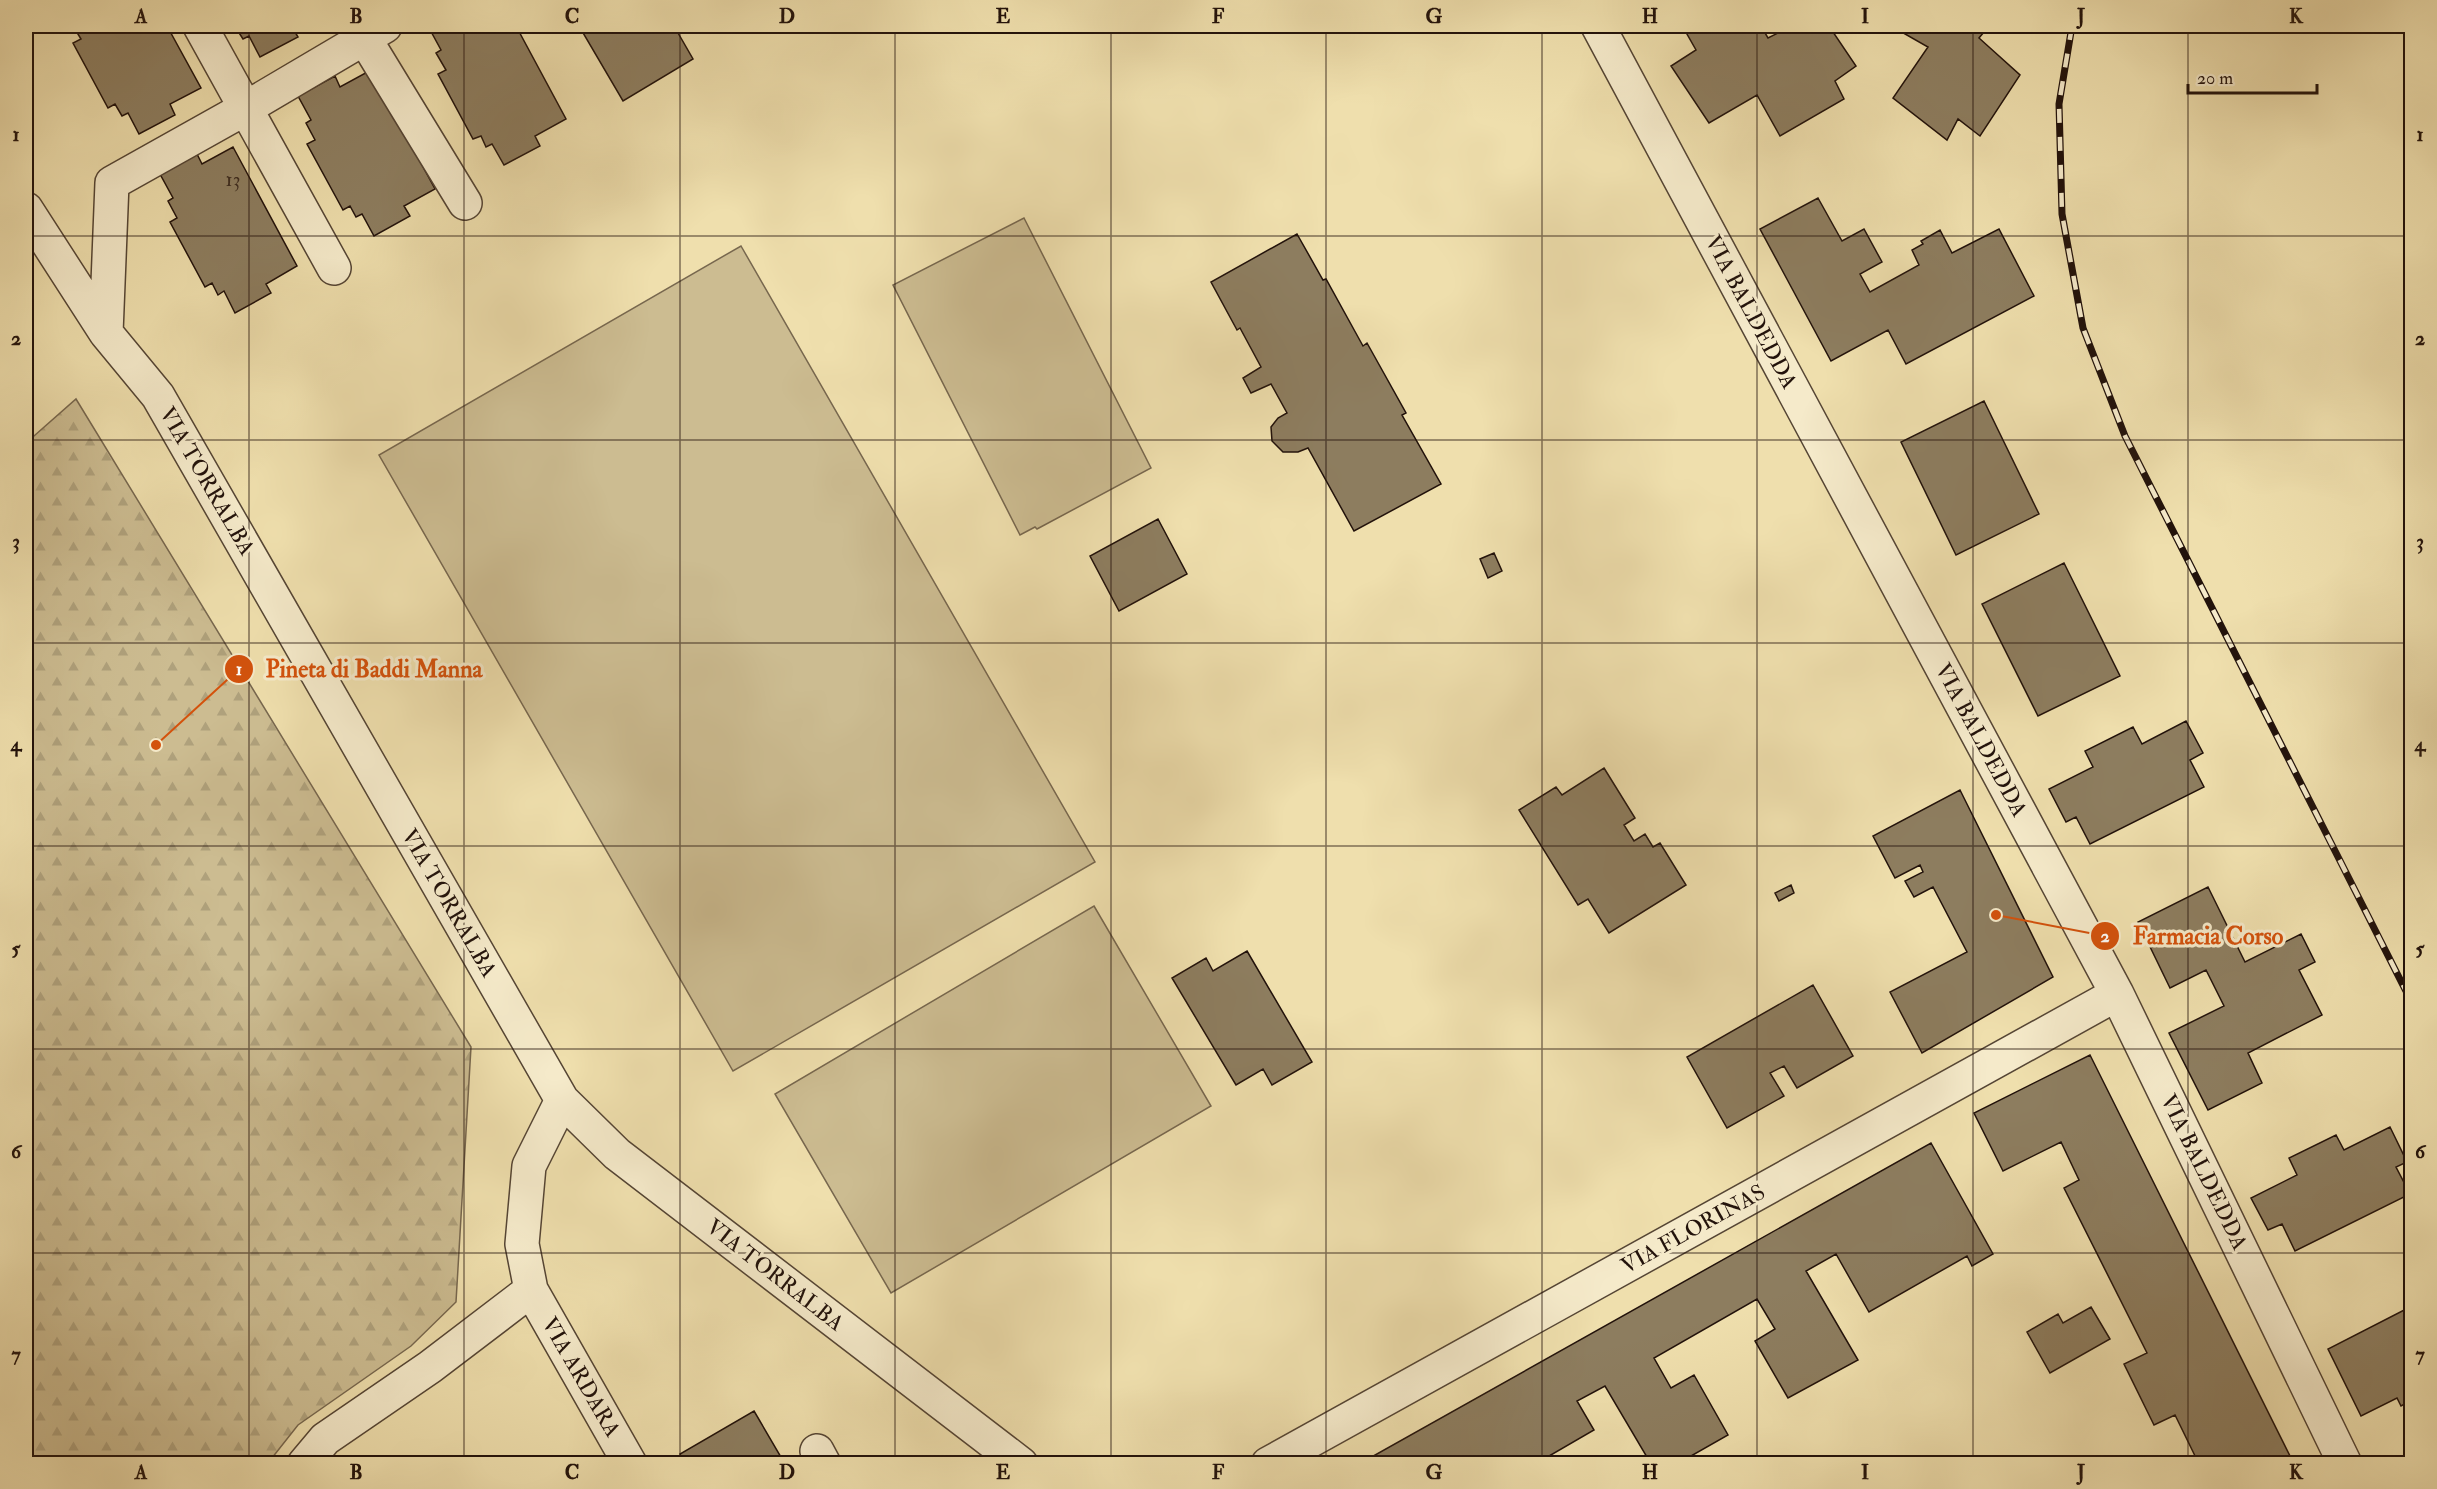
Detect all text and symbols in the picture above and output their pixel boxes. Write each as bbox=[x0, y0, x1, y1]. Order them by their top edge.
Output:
text: A bbox=[134, 4, 148, 29]
text: B bbox=[349, 4, 363, 29]
text: C bbox=[565, 4, 579, 29]
text: D bbox=[779, 4, 795, 29]
text: E bbox=[996, 4, 1011, 29]
text: F bbox=[1212, 4, 1225, 29]
text: G bbox=[1426, 4, 1443, 29]
text: H bbox=[1642, 4, 1658, 29]
text: I bbox=[1861, 4, 1869, 29]
text: J bbox=[2076, 4, 2085, 29]
text: K bbox=[2289, 4, 2304, 29]
scale bar bbox=[2188, 57, 2317, 95]
text: 20 m bbox=[2197, 67, 2233, 90]
text: 1 bbox=[12, 122, 20, 147]
text: 1 bbox=[2416, 122, 2424, 147]
house number: 13 bbox=[226, 167, 240, 192]
street label: VIA BALDEDDA bbox=[1699, 230, 1803, 394]
text: 2 bbox=[11, 326, 21, 351]
text: 2 bbox=[2415, 326, 2425, 351]
street label: VIA TORRALBA bbox=[153, 402, 261, 560]
text: 3 bbox=[12, 529, 20, 554]
text: 3 bbox=[2416, 529, 2424, 554]
callout: Pineta di Baddi Manna bbox=[224, 648, 495, 690]
text: Pineta di Baddi Manna bbox=[266, 654, 484, 685]
text: 1 bbox=[236, 658, 242, 681]
street label: VIA BALDEDDA bbox=[1929, 658, 2033, 822]
text: 4 bbox=[10, 732, 23, 757]
text: 4 bbox=[2414, 732, 2427, 757]
street label: VIA TORRALBA bbox=[395, 824, 503, 982]
callout: Farmacia Corso bbox=[2090, 915, 2295, 957]
text: Farmacia Corso bbox=[2133, 921, 2284, 952]
text: 2 bbox=[2100, 925, 2110, 948]
text: 5 bbox=[12, 936, 22, 961]
text: 5 bbox=[2416, 936, 2426, 961]
street label: VIA BALDEDDA bbox=[2154, 1089, 2254, 1255]
text: 6 bbox=[11, 1139, 23, 1164]
text: 6 bbox=[2415, 1139, 2427, 1164]
street label: VIA FLORINAS bbox=[1616, 1178, 1770, 1280]
street label: VIA TORRALBA bbox=[701, 1213, 849, 1337]
street label: VIA ARDARA bbox=[535, 1312, 627, 1442]
text: 7 bbox=[11, 1342, 21, 1367]
text: 7 bbox=[2415, 1342, 2425, 1367]
text: A bbox=[134, 1460, 148, 1485]
text: B bbox=[349, 1460, 363, 1485]
text: C bbox=[565, 1460, 579, 1485]
text: D bbox=[779, 1460, 795, 1485]
text: E bbox=[996, 1460, 1011, 1485]
text: F bbox=[1212, 1460, 1225, 1485]
text: G bbox=[1426, 1460, 1443, 1485]
text: H bbox=[1642, 1460, 1658, 1485]
text: I bbox=[1861, 1460, 1869, 1485]
text: J bbox=[2076, 1460, 2085, 1485]
text: K bbox=[2289, 1460, 2304, 1485]

